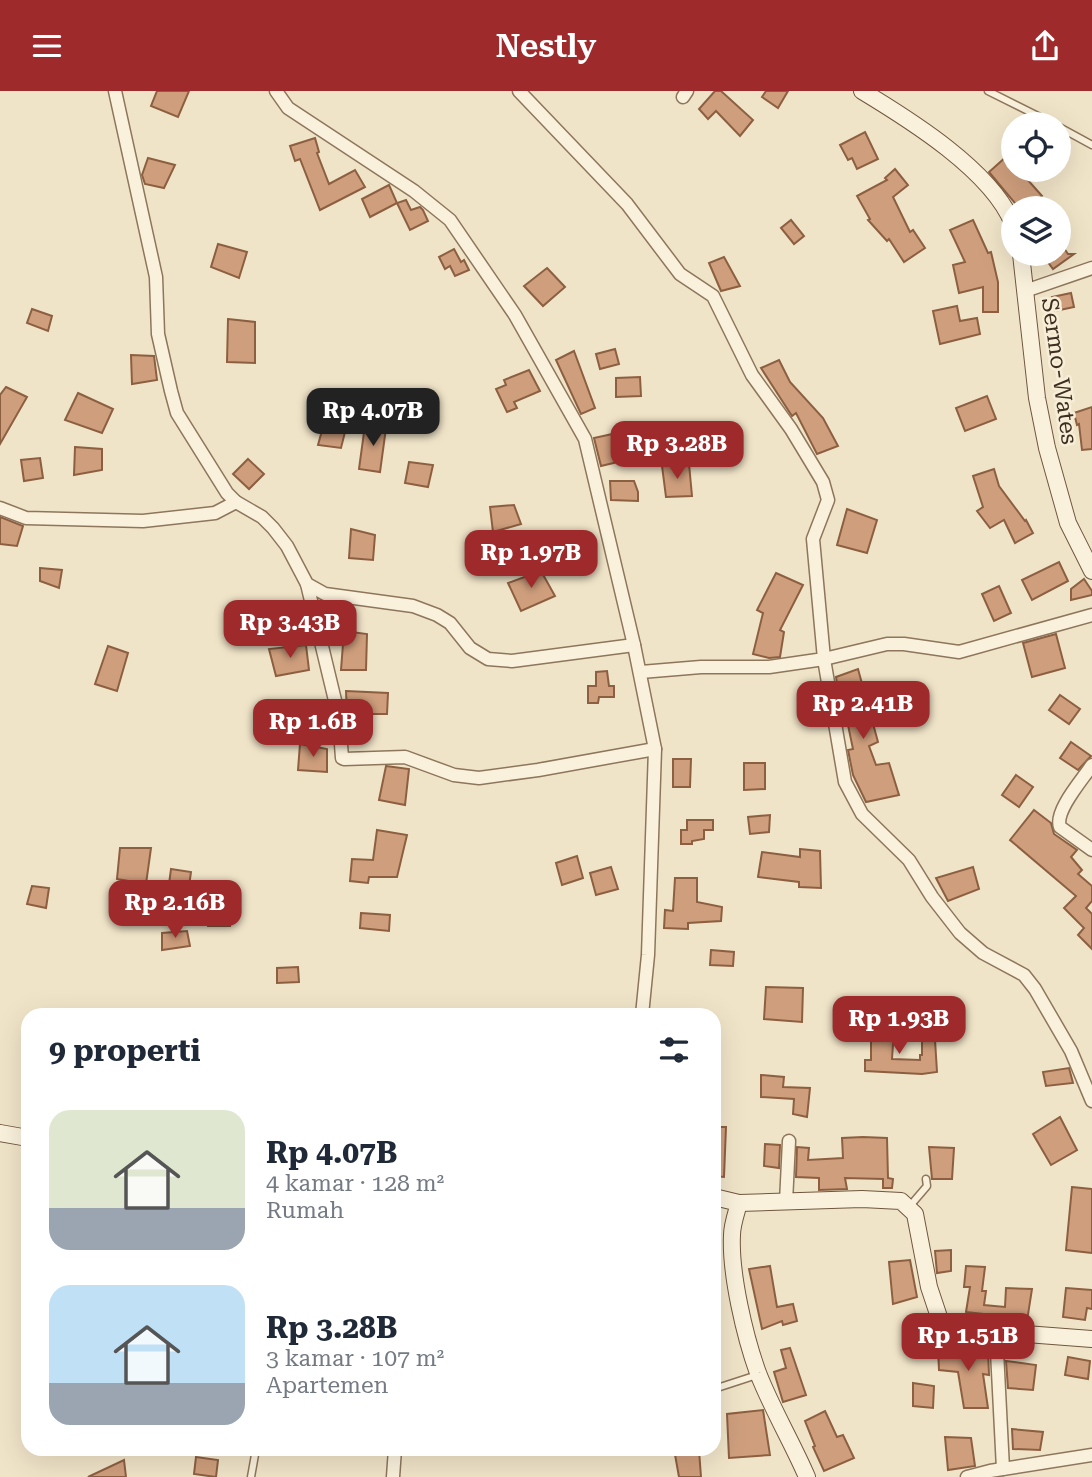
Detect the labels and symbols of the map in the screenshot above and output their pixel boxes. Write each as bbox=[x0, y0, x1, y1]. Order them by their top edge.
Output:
street label: Sermo-Wates bbox=[1036, 296, 1083, 446]
pin: Rp 4.07B bbox=[301, 389, 445, 448]
pin: Rp 3.28B bbox=[605, 421, 749, 481]
pin: Rp 1.97B bbox=[459, 531, 603, 590]
pin: Rp 3.43B bbox=[218, 601, 362, 660]
pin: Rp 2.41B bbox=[791, 681, 935, 741]
pin: Rp 1.6B bbox=[248, 699, 378, 759]
pin: Rp 2.16B bbox=[103, 881, 247, 940]
pin: Rp 1.93B bbox=[827, 997, 971, 1056]
pin: Rp 1.51B bbox=[896, 1313, 1040, 1373]

